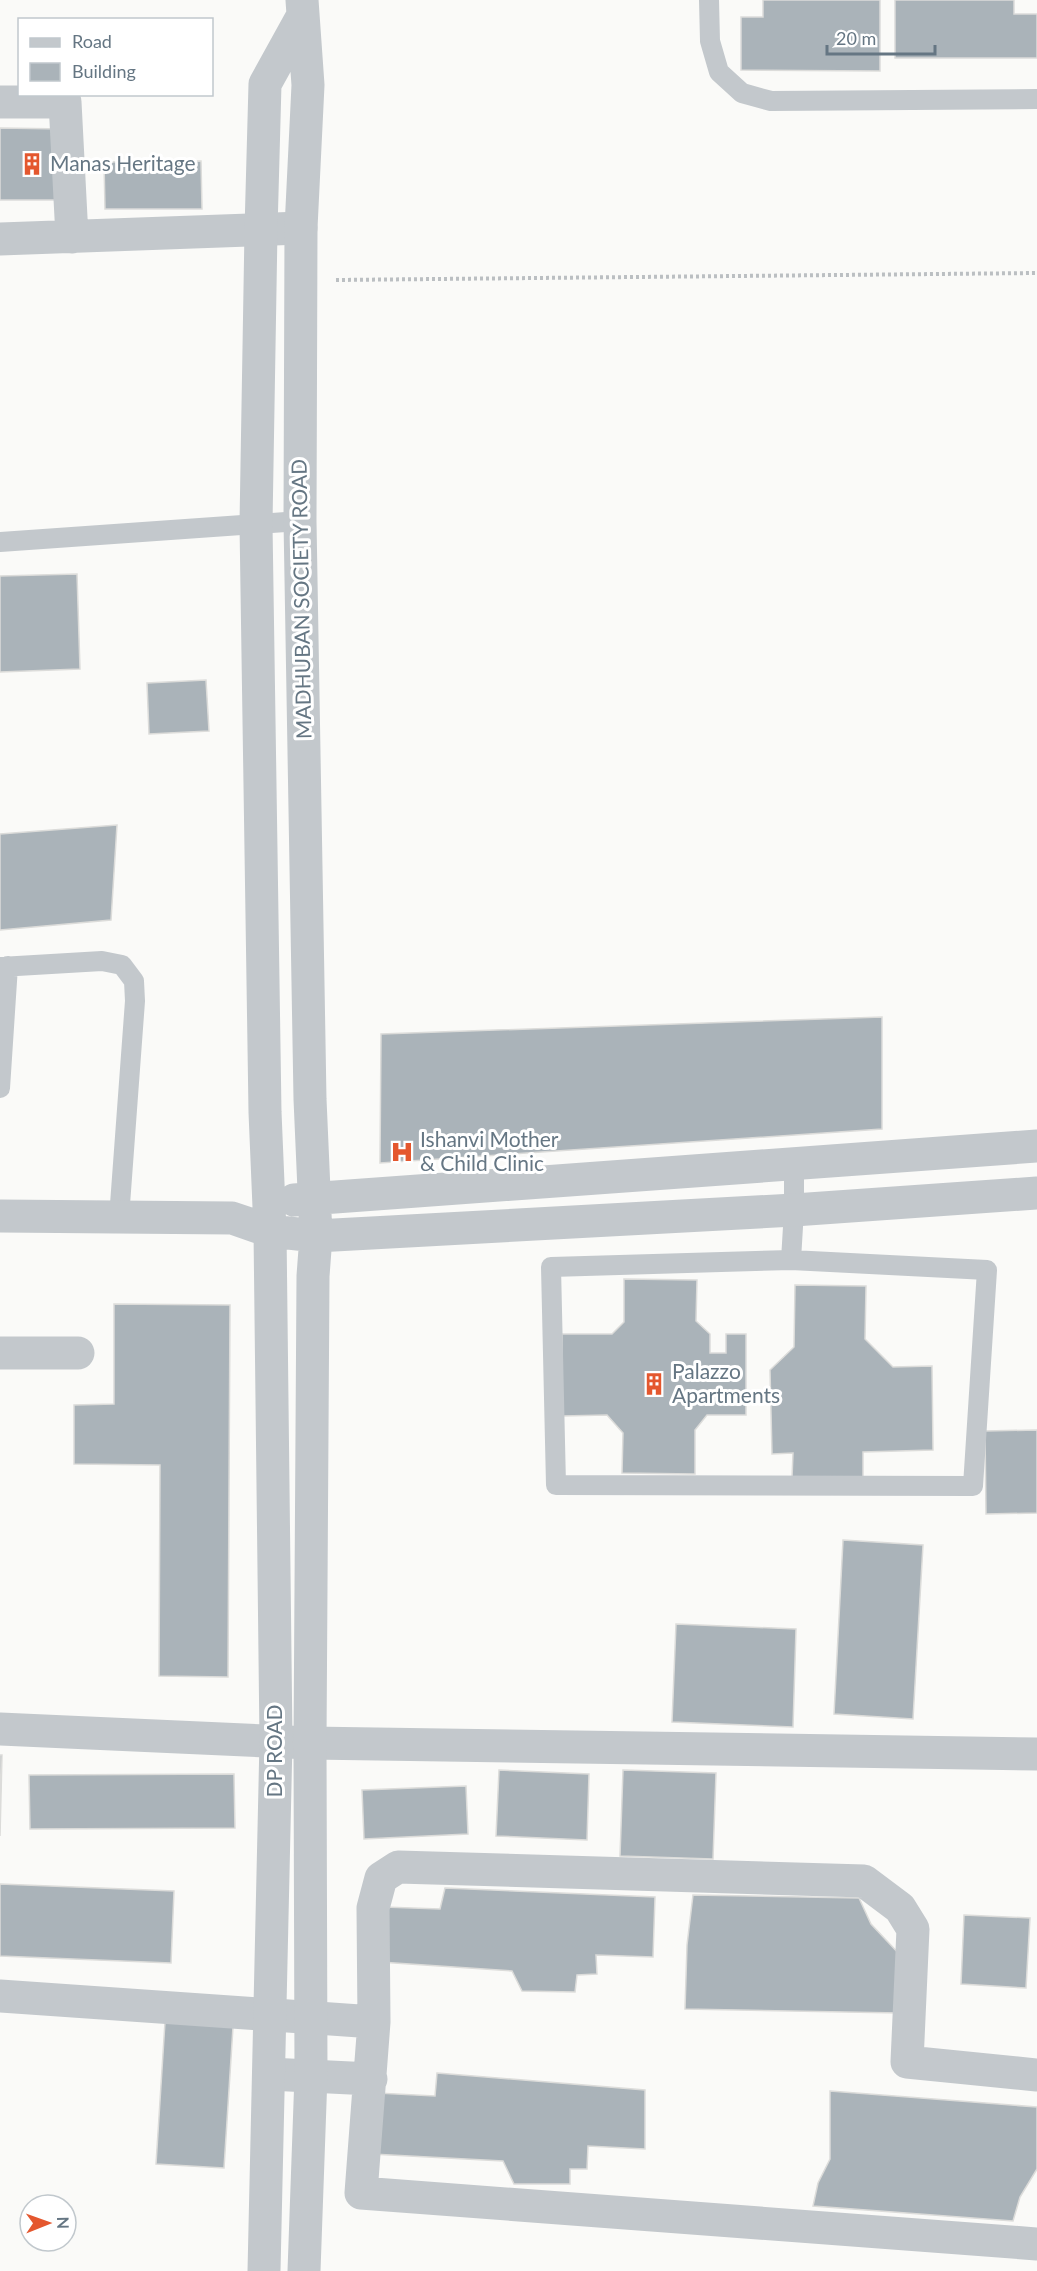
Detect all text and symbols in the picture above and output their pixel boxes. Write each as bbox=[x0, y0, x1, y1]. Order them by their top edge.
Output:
legend bbox=[18, 18, 213, 96]
scale bar bbox=[827, 18, 935, 56]
text: 20 m bbox=[836, 27, 876, 49]
text: Road bbox=[72, 30, 112, 52]
text: Building bbox=[72, 60, 136, 82]
place label: Manas Heritage bbox=[50, 150, 196, 175]
building icon: Manas Heritage bbox=[19, 151, 45, 177]
street label: MADHUBAN SOCIETY ROAD bbox=[286, 459, 315, 739]
place label: Ishanvi Mother & Child Clinic bbox=[420, 1126, 559, 1175]
hospital icon: Ishanvi Mother & Child Clinic bbox=[389, 1139, 415, 1165]
place label: Palazzo Apartments bbox=[672, 1358, 780, 1407]
building icon: Palazzo Apartments bbox=[641, 1371, 667, 1397]
street label: DP ROAD bbox=[261, 1705, 286, 1798]
north arrow bbox=[18, 2193, 78, 2253]
text: N bbox=[54, 2216, 73, 2229]

